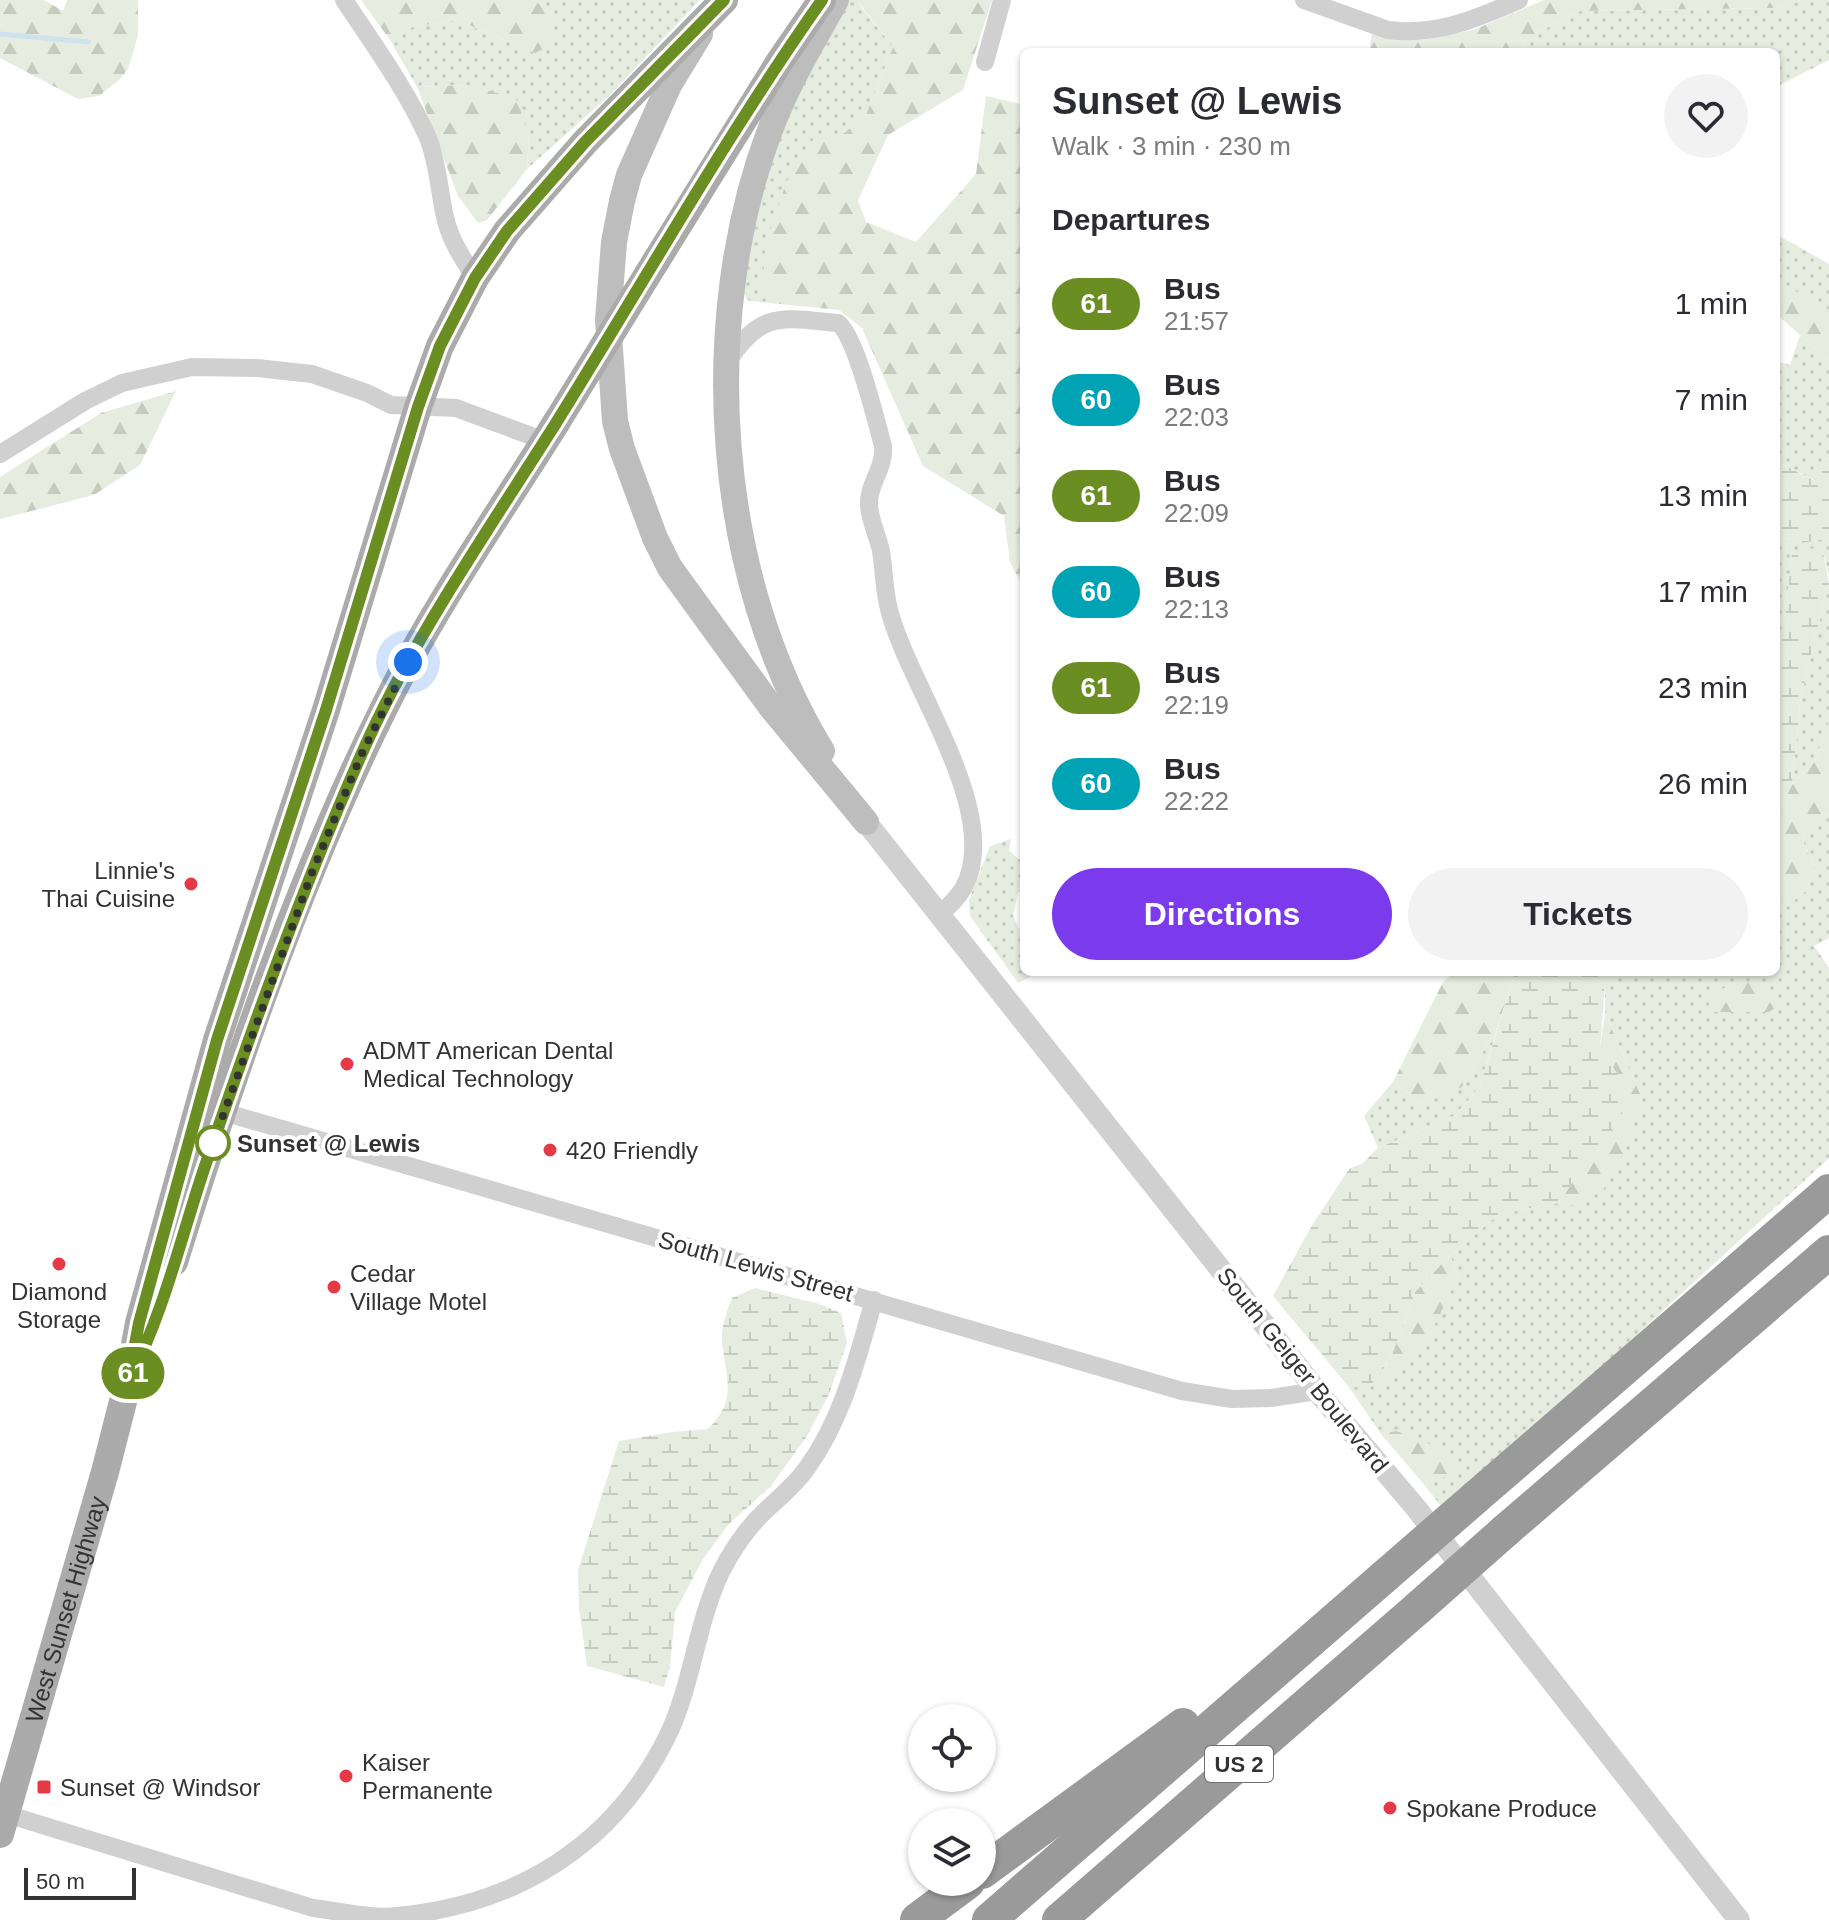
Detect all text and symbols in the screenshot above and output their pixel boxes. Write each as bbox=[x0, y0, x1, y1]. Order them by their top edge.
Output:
button: heart bbox=[1664, 74, 1748, 158]
text: Sunset @ Lewis bbox=[1052, 80, 1342, 122]
text: Walk · 3 min · 230 m bbox=[1052, 131, 1291, 161]
text: Departures bbox=[1052, 203, 1210, 236]
text: Bus bbox=[1164, 272, 1221, 305]
text: 1 min bbox=[1675, 287, 1748, 320]
text: 61 bbox=[1080, 288, 1112, 319]
text: 21:57 bbox=[1164, 306, 1229, 336]
text: Bus bbox=[1164, 368, 1221, 401]
text: 7 min bbox=[1675, 383, 1748, 416]
text: 60 bbox=[1080, 384, 1112, 415]
text: 22:03 bbox=[1164, 402, 1229, 432]
text: Bus bbox=[1164, 464, 1221, 497]
text: 13 min bbox=[1658, 479, 1748, 512]
text: 61 bbox=[1080, 480, 1112, 511]
text: 22:09 bbox=[1164, 498, 1229, 528]
text: Bus bbox=[1164, 560, 1221, 593]
text: 17 min bbox=[1658, 575, 1748, 608]
text: 60 bbox=[1080, 576, 1112, 607]
text: 22:13 bbox=[1164, 594, 1229, 624]
your location bbox=[388, 642, 428, 682]
text: Bus bbox=[1164, 656, 1221, 689]
text: 23 min bbox=[1658, 671, 1748, 704]
text: 61 bbox=[1080, 672, 1112, 703]
text: 22:19 bbox=[1164, 690, 1229, 720]
text: Bus bbox=[1164, 752, 1221, 785]
text: 26 min bbox=[1658, 767, 1748, 800]
text: 60 bbox=[1080, 768, 1112, 799]
text: 22:22 bbox=[1164, 786, 1229, 816]
place label: Linnie's Thai Cuisine bbox=[42, 857, 175, 912]
button: Directions bbox=[1052, 868, 1392, 960]
button: Tickets bbox=[1408, 868, 1748, 960]
marker: Linnie's Thai Cuisine bbox=[182, 875, 200, 893]
place label: ADMT American Dental Medical Technology bbox=[363, 1037, 613, 1092]
marker: ADMT American Dental Medical Technology bbox=[338, 1055, 356, 1073]
marker: Sunset @ Lewis bbox=[196, 1126, 230, 1160]
place label: Sunset @ Lewis bbox=[237, 1130, 420, 1157]
place label: 420 Friendly bbox=[566, 1137, 698, 1164]
marker: 420 Friendly bbox=[541, 1141, 559, 1159]
street label: South Lewis Street bbox=[655, 1225, 857, 1307]
marker: Diamond Storage bbox=[50, 1255, 68, 1273]
place label: Cedar Village Motel bbox=[350, 1260, 487, 1315]
street label: South Geiger Boulevard bbox=[1212, 1262, 1394, 1478]
place label: Diamond Storage bbox=[11, 1278, 107, 1333]
marker: Cedar Village Motel bbox=[325, 1278, 343, 1296]
line badge: 61 bbox=[97, 1347, 169, 1399]
text: 61 bbox=[117, 1357, 149, 1388]
street label: West Sunset Highway bbox=[20, 1493, 111, 1726]
map controls bbox=[908, 1704, 996, 1896]
button: locate bbox=[908, 1704, 996, 1792]
road number: US 2 bbox=[1205, 1746, 1273, 1782]
place label: Kaiser Permanente bbox=[362, 1749, 493, 1804]
marker: Kaiser Permanente bbox=[337, 1767, 355, 1785]
place label: Sunset @ Windsor bbox=[60, 1774, 260, 1801]
marker: Sunset @ Windsor bbox=[35, 1778, 53, 1796]
place label: Spokane Produce bbox=[1406, 1795, 1597, 1822]
marker: Spokane Produce bbox=[1381, 1799, 1399, 1817]
button: layers bbox=[908, 1808, 996, 1896]
scale bar bbox=[24, 1864, 136, 1900]
text: 50 m bbox=[36, 1869, 85, 1894]

